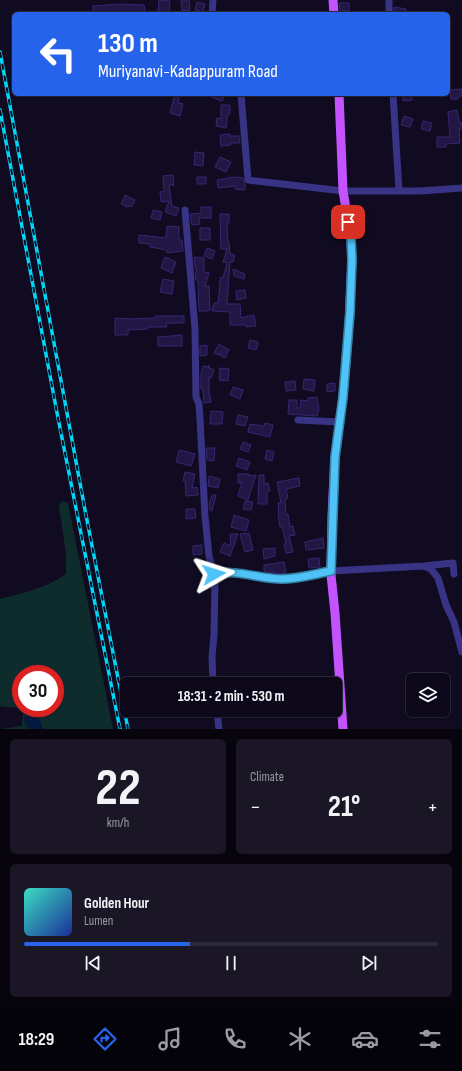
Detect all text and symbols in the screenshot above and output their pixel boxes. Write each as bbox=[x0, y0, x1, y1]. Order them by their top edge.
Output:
text: 130 m bbox=[98, 27, 158, 60]
icon: left bbox=[32, 28, 84, 80]
text: Muriyanavi-Kadappuram Road bbox=[98, 61, 278, 82]
pin bbox=[331, 205, 365, 239]
icon: arrive bbox=[337, 211, 359, 233]
position arrow bbox=[193, 553, 235, 595]
speed limit sign: 30 bbox=[12, 665, 64, 717]
map controls bbox=[406, 673, 450, 717]
button: layers bbox=[406, 673, 450, 717]
text: 18:31 · 2 min · 530 m bbox=[178, 687, 284, 706]
text: 22 bbox=[95, 757, 141, 820]
text: Climate bbox=[250, 769, 284, 785]
text: 21° bbox=[328, 789, 360, 825]
text: − bbox=[250, 794, 261, 821]
text: + bbox=[427, 794, 438, 821]
text: km/h bbox=[107, 815, 129, 831]
text: Golden Hour bbox=[84, 894, 149, 913]
text: Lumen bbox=[84, 913, 113, 929]
icon: previous bbox=[82, 952, 104, 974]
icon: pause bbox=[220, 952, 242, 974]
icon: next bbox=[358, 952, 380, 974]
icon: directions bbox=[91, 1025, 119, 1053]
icon: music bbox=[156, 1025, 184, 1053]
icon: phone bbox=[221, 1025, 249, 1053]
icon: climate bbox=[286, 1025, 314, 1053]
icon: car bbox=[351, 1025, 379, 1053]
icon: filters bbox=[416, 1025, 444, 1053]
text: 18:29 bbox=[18, 1029, 54, 1050]

